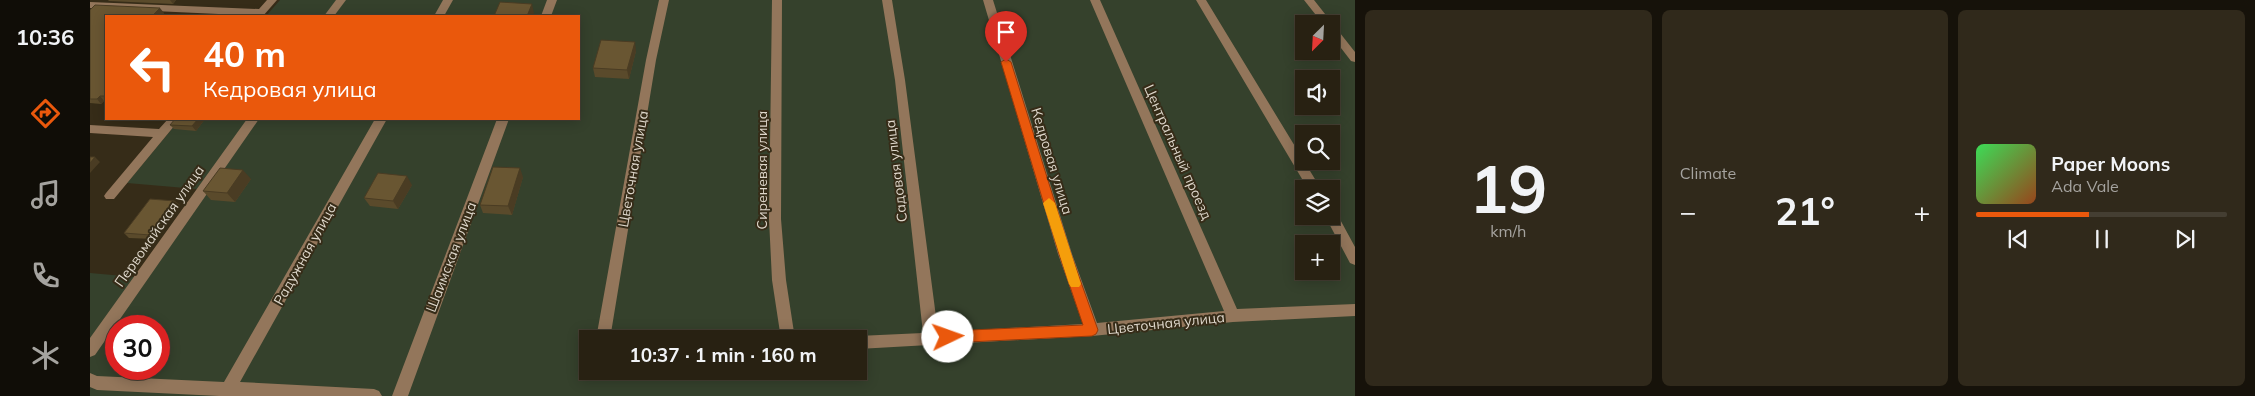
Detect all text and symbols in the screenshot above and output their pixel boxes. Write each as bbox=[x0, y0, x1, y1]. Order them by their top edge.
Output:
pin bbox=[985, 11, 1027, 62]
north arrow bbox=[1295, 15, 1340, 60]
map controls bbox=[1295, 15, 1340, 280]
icon: arrive bbox=[992, 18, 1020, 46]
text: 10:36 bbox=[16, 23, 74, 51]
text: 40 m bbox=[203, 32, 286, 76]
icon: left bbox=[120, 35, 185, 100]
button: sound bbox=[1295, 70, 1340, 115]
text: Кедровая улица bbox=[203, 75, 377, 103]
street label: Центральный проезд bbox=[1140, 82, 1216, 223]
icon: directions bbox=[28, 96, 63, 131]
street label: Кедровая улица bbox=[1027, 106, 1077, 216]
street label: Цветочная улица bbox=[614, 109, 652, 229]
street label: Сиреневая улица bbox=[753, 111, 771, 229]
street label: Садовая улица bbox=[881, 119, 911, 223]
button: search bbox=[1295, 125, 1340, 170]
text: 19 bbox=[1469, 148, 1547, 229]
text: Paper Moons bbox=[2051, 152, 2170, 176]
street label: Первомайская улица bbox=[110, 162, 208, 290]
text: Climate bbox=[1680, 163, 1736, 183]
text: Ada Vale bbox=[2051, 176, 2119, 196]
icon: music bbox=[28, 177, 63, 212]
button: layers bbox=[1295, 180, 1340, 225]
text: 21° bbox=[1775, 187, 1835, 235]
text: − bbox=[1680, 194, 1696, 229]
text: + bbox=[1914, 194, 1930, 229]
street label: Шаимская улица bbox=[422, 199, 480, 315]
street label: Радужная улица bbox=[270, 200, 340, 308]
text: km/h bbox=[1490, 221, 1526, 241]
icon: previous bbox=[2004, 225, 2032, 253]
icon: pause bbox=[2088, 225, 2116, 253]
icon: next bbox=[2171, 225, 2199, 253]
button: + bbox=[1295, 235, 1340, 280]
icon: phone bbox=[28, 258, 63, 293]
street label: Цветочная улица bbox=[1106, 308, 1226, 338]
position arrow bbox=[921, 310, 973, 362]
speed limit sign: 30 bbox=[105, 315, 170, 380]
icon: climate bbox=[28, 338, 63, 373]
text: 10:37 · 1 min · 160 m bbox=[629, 343, 817, 367]

